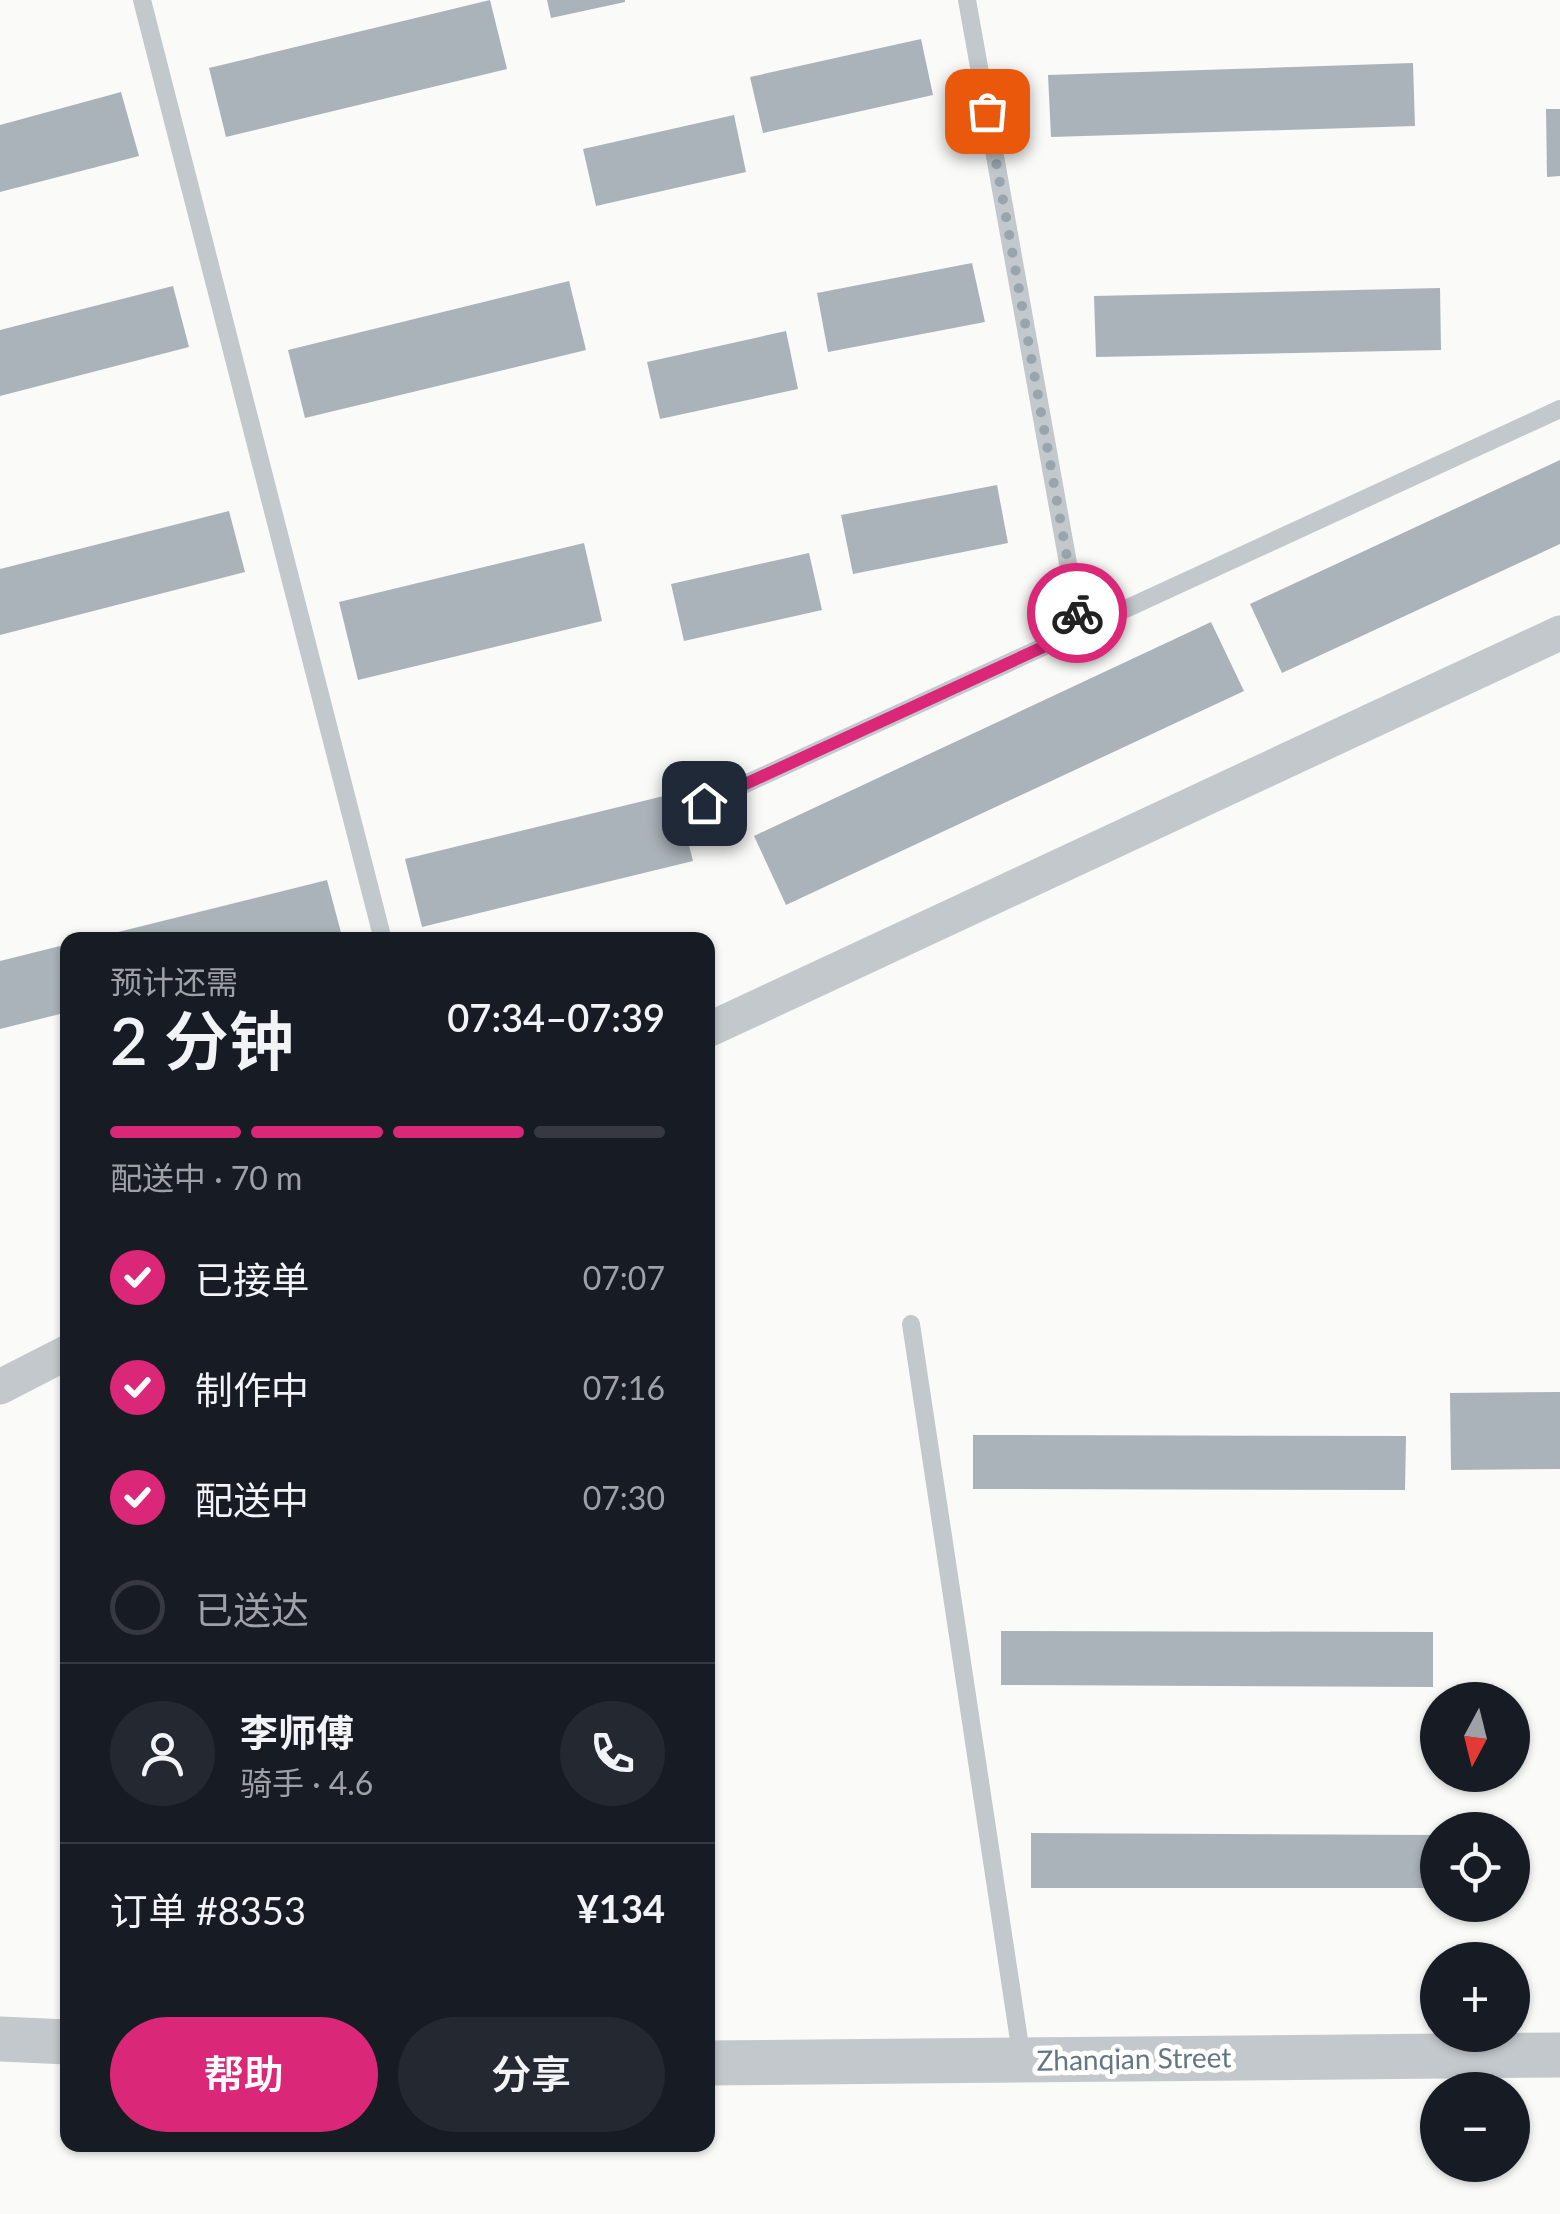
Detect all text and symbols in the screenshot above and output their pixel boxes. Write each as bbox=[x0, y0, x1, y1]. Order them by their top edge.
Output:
pin bbox=[945, 69, 1030, 154]
icon: bag bbox=[960, 84, 1015, 139]
courier bbox=[1027, 563, 1127, 663]
icon: bike bbox=[1050, 586, 1105, 641]
pin bbox=[662, 761, 747, 846]
icon: home bbox=[677, 776, 732, 831]
text: 预计还需 bbox=[110, 962, 238, 1001]
text: 07:34–07:39 bbox=[447, 994, 665, 1040]
text: 2 分钟 bbox=[110, 1001, 294, 1079]
text: 配送中 · 70 m bbox=[110, 1158, 302, 1197]
icon: check bbox=[110, 1250, 165, 1305]
text: 已接单 bbox=[195, 1256, 309, 1302]
text: 07:07 bbox=[583, 1258, 665, 1297]
icon: check bbox=[110, 1360, 165, 1415]
text: 制作中 bbox=[195, 1366, 309, 1412]
text: 07:16 bbox=[583, 1368, 665, 1407]
icon: check bbox=[110, 1470, 165, 1525]
text: 配送中 bbox=[195, 1476, 309, 1522]
text: 07:30 bbox=[583, 1478, 665, 1517]
text: 已送达 bbox=[195, 1586, 309, 1632]
north arrow bbox=[1420, 1682, 1530, 1792]
map controls bbox=[1420, 1682, 1530, 2182]
button: person bbox=[110, 1701, 215, 1806]
button: phone bbox=[560, 1701, 665, 1806]
text: 李师傅 bbox=[240, 1709, 354, 1755]
text: 骑手 · 4.6 bbox=[240, 1763, 373, 1802]
button: locate bbox=[1420, 1812, 1530, 1922]
text: ¥134 bbox=[577, 1885, 665, 1931]
text: 订单 #8353 bbox=[110, 1887, 306, 1933]
button: + bbox=[1420, 1942, 1530, 2052]
button: 帮助 bbox=[110, 2017, 378, 2132]
button: 分享 bbox=[398, 2017, 665, 2132]
street label: Zhanqian Street bbox=[1036, 2039, 1232, 2077]
button: − bbox=[1420, 2072, 1530, 2182]

